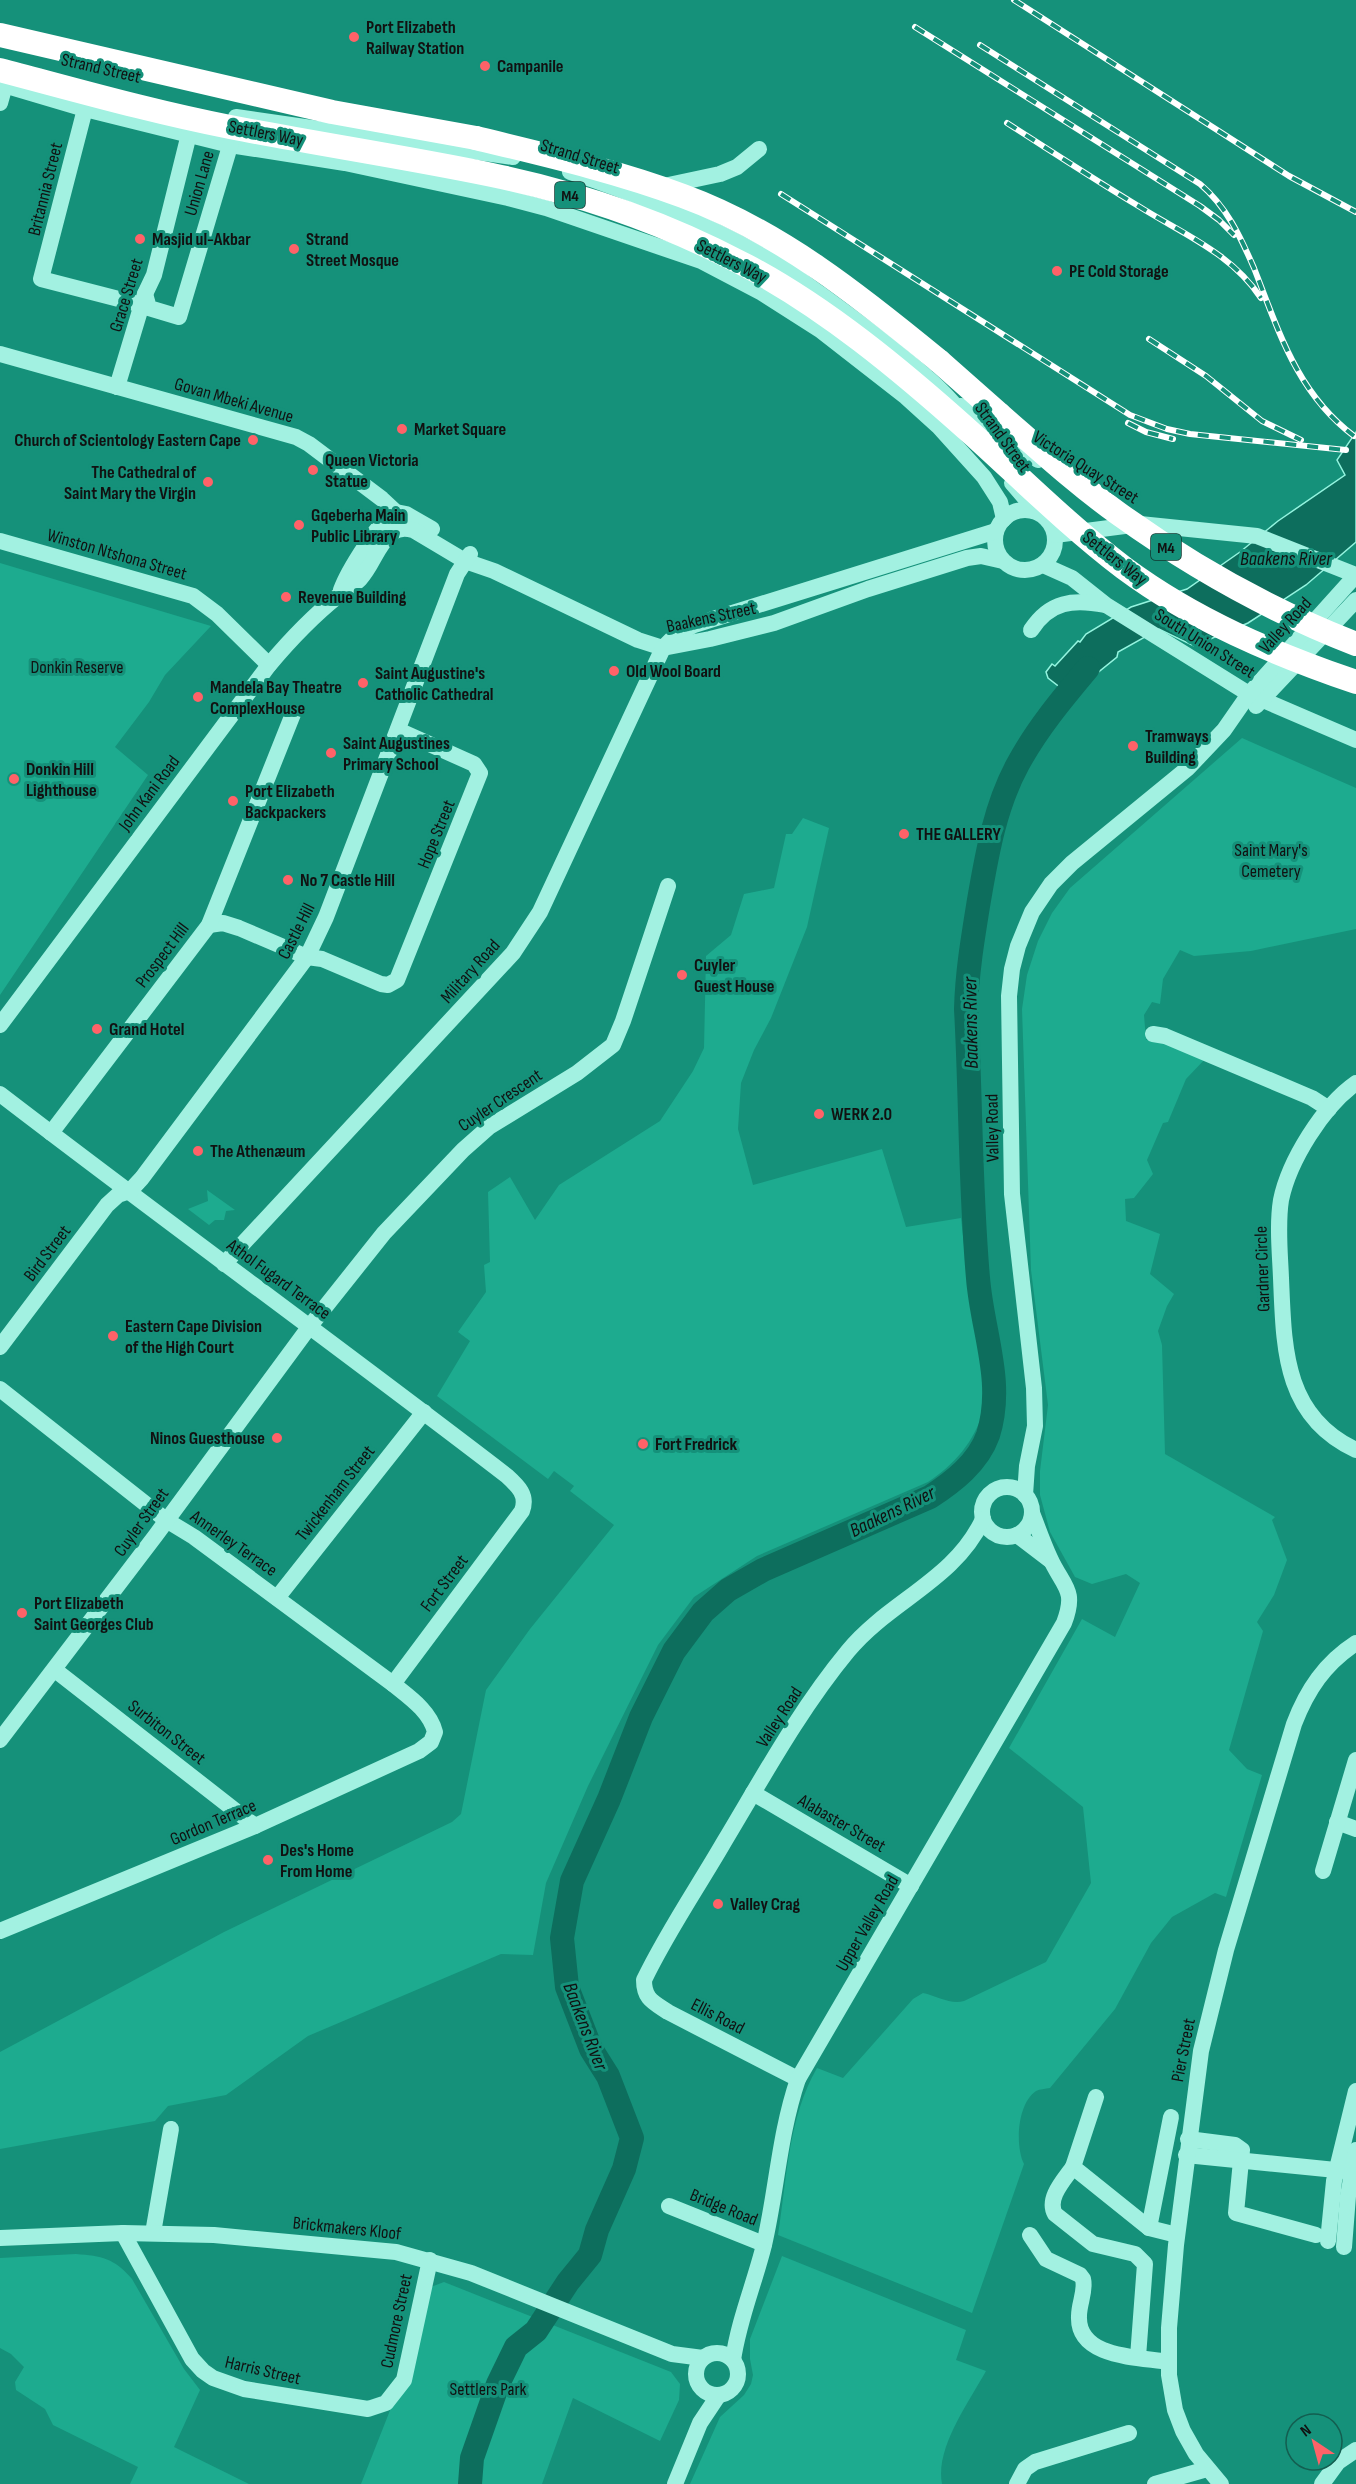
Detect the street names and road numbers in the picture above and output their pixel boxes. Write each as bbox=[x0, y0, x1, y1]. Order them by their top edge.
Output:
street label: Strand Street bbox=[59, 49, 143, 88]
street label: Settlers Way bbox=[227, 116, 305, 151]
street label: Strand Street bbox=[538, 135, 622, 179]
street label: Britannia Street bbox=[24, 140, 67, 238]
street label: Union Lane bbox=[180, 148, 219, 218]
road number: M4 bbox=[555, 182, 585, 208]
street label: Settlers Way bbox=[693, 235, 770, 288]
street label: Grace Street bbox=[105, 255, 148, 335]
street label: Govan Mbeki Avenue bbox=[172, 373, 296, 428]
street label: Strand Street bbox=[970, 398, 1035, 477]
street label: Victoria Quay Street bbox=[1029, 427, 1143, 509]
street label: Winston Ntshona Street bbox=[45, 525, 190, 585]
street label: Settlers Way bbox=[1078, 527, 1151, 590]
road number: M4 bbox=[1151, 534, 1181, 560]
street label: Valley Road bbox=[1255, 593, 1316, 658]
street label: Baakens Street bbox=[665, 598, 758, 637]
street label: South Union Street bbox=[1151, 604, 1259, 683]
street label: John Kani Road bbox=[114, 752, 184, 836]
street label: Hope Street bbox=[413, 796, 460, 872]
street label: Castle Hill bbox=[273, 900, 319, 963]
street label: Prospect Hill bbox=[131, 919, 194, 992]
street label: Military Road bbox=[436, 935, 504, 1008]
street label: Cuyler Crescent bbox=[454, 1064, 547, 1136]
street label: Valley Road bbox=[981, 1094, 1004, 1162]
street label: Bird Street bbox=[20, 1221, 76, 1285]
street label: Gardner Circle bbox=[1251, 1226, 1274, 1312]
street label: Athol Fugard Terrace bbox=[222, 1234, 335, 1324]
street label: Twickenham Street bbox=[291, 1441, 380, 1545]
street label: Cuyler Street bbox=[109, 1483, 174, 1561]
street label: Annerley Terrace bbox=[186, 1505, 281, 1581]
street label: Fort Street bbox=[416, 1550, 473, 1616]
street label: Valley Road bbox=[752, 1683, 807, 1752]
street label: Surbiton Street bbox=[124, 1696, 210, 1769]
street label: Alabaster Street bbox=[793, 1789, 890, 1857]
street label: Gordon Terrace bbox=[167, 1795, 259, 1850]
street label: Upper Valley Road bbox=[832, 1872, 903, 1975]
street label: Ellis Road bbox=[688, 1994, 748, 2039]
street label: Pier Street bbox=[1167, 2016, 1200, 2084]
street label: Bridge Road bbox=[687, 2184, 761, 2231]
street label: Brickmakers Kloof bbox=[292, 2212, 403, 2245]
street label: Cudmore Street bbox=[376, 2272, 417, 2370]
street label: Harris Street bbox=[223, 2352, 303, 2389]

